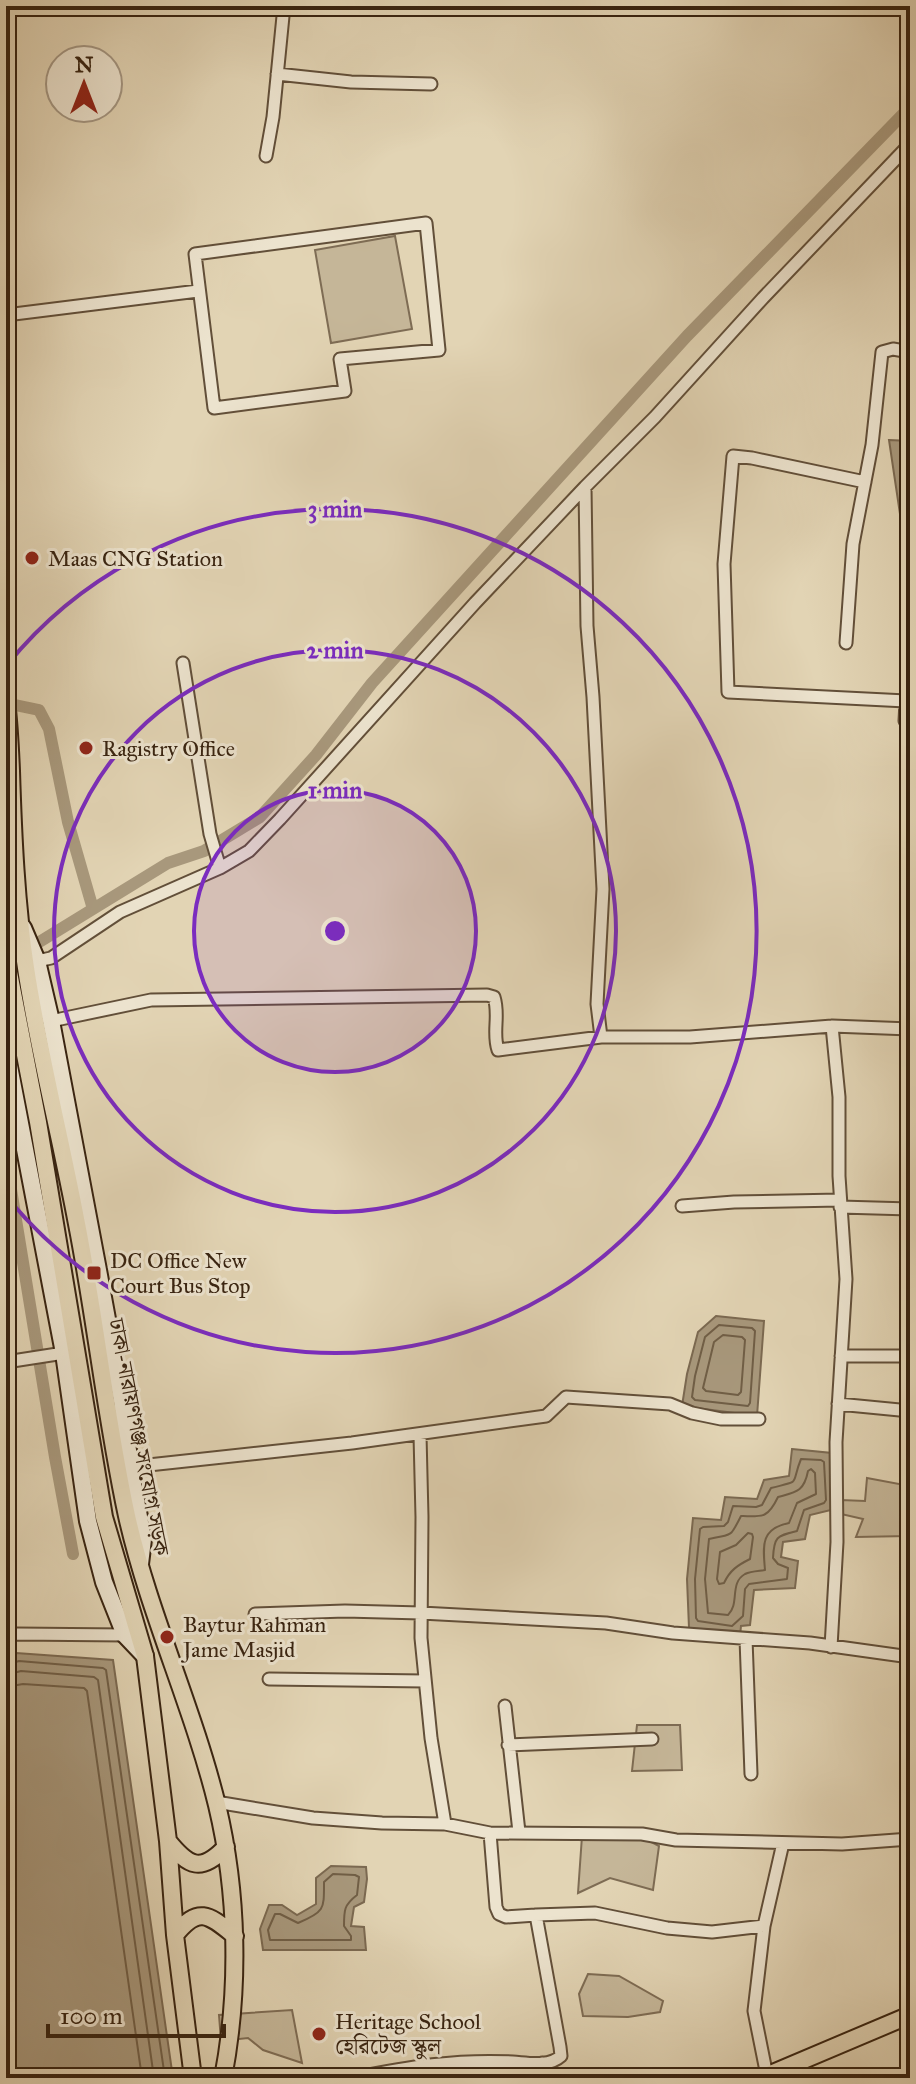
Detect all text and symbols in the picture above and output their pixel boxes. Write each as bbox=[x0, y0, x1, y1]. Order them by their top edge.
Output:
north arrow bbox=[44, 44, 124, 124]
text: N bbox=[75, 51, 94, 78]
text: 3 min bbox=[308, 494, 362, 524]
place label: Maas CNG Station bbox=[48, 545, 223, 572]
marker: Maas CNG Station bbox=[23, 549, 41, 567]
text: 2 min bbox=[307, 635, 363, 665]
place label: Ragistry Office bbox=[102, 735, 235, 762]
marker: Ragistry Office bbox=[77, 739, 95, 757]
text: 1 min bbox=[308, 775, 362, 805]
centre of rings bbox=[321, 917, 349, 945]
place label: DC Office New Court Bus Stop bbox=[110, 1247, 251, 1299]
marker: DC Office New Court Bus Stop bbox=[85, 1264, 103, 1282]
street label: ঢাকা-নারায়ণগঞ্জ সংযোগ সড়ক bbox=[103, 1315, 176, 1559]
place label: Baytur Rahman Jame Masjid bbox=[181, 1611, 326, 1663]
marker: Baytur Rahman Jame Masjid bbox=[158, 1628, 176, 1646]
scale bar bbox=[48, 1988, 224, 2038]
text: 100 m bbox=[60, 2001, 123, 2031]
place label: Heritage School হেরিটেজ স্কুল bbox=[335, 2008, 481, 2060]
marker: Heritage School হেরিটেজ স্কুল bbox=[310, 2025, 328, 2043]

